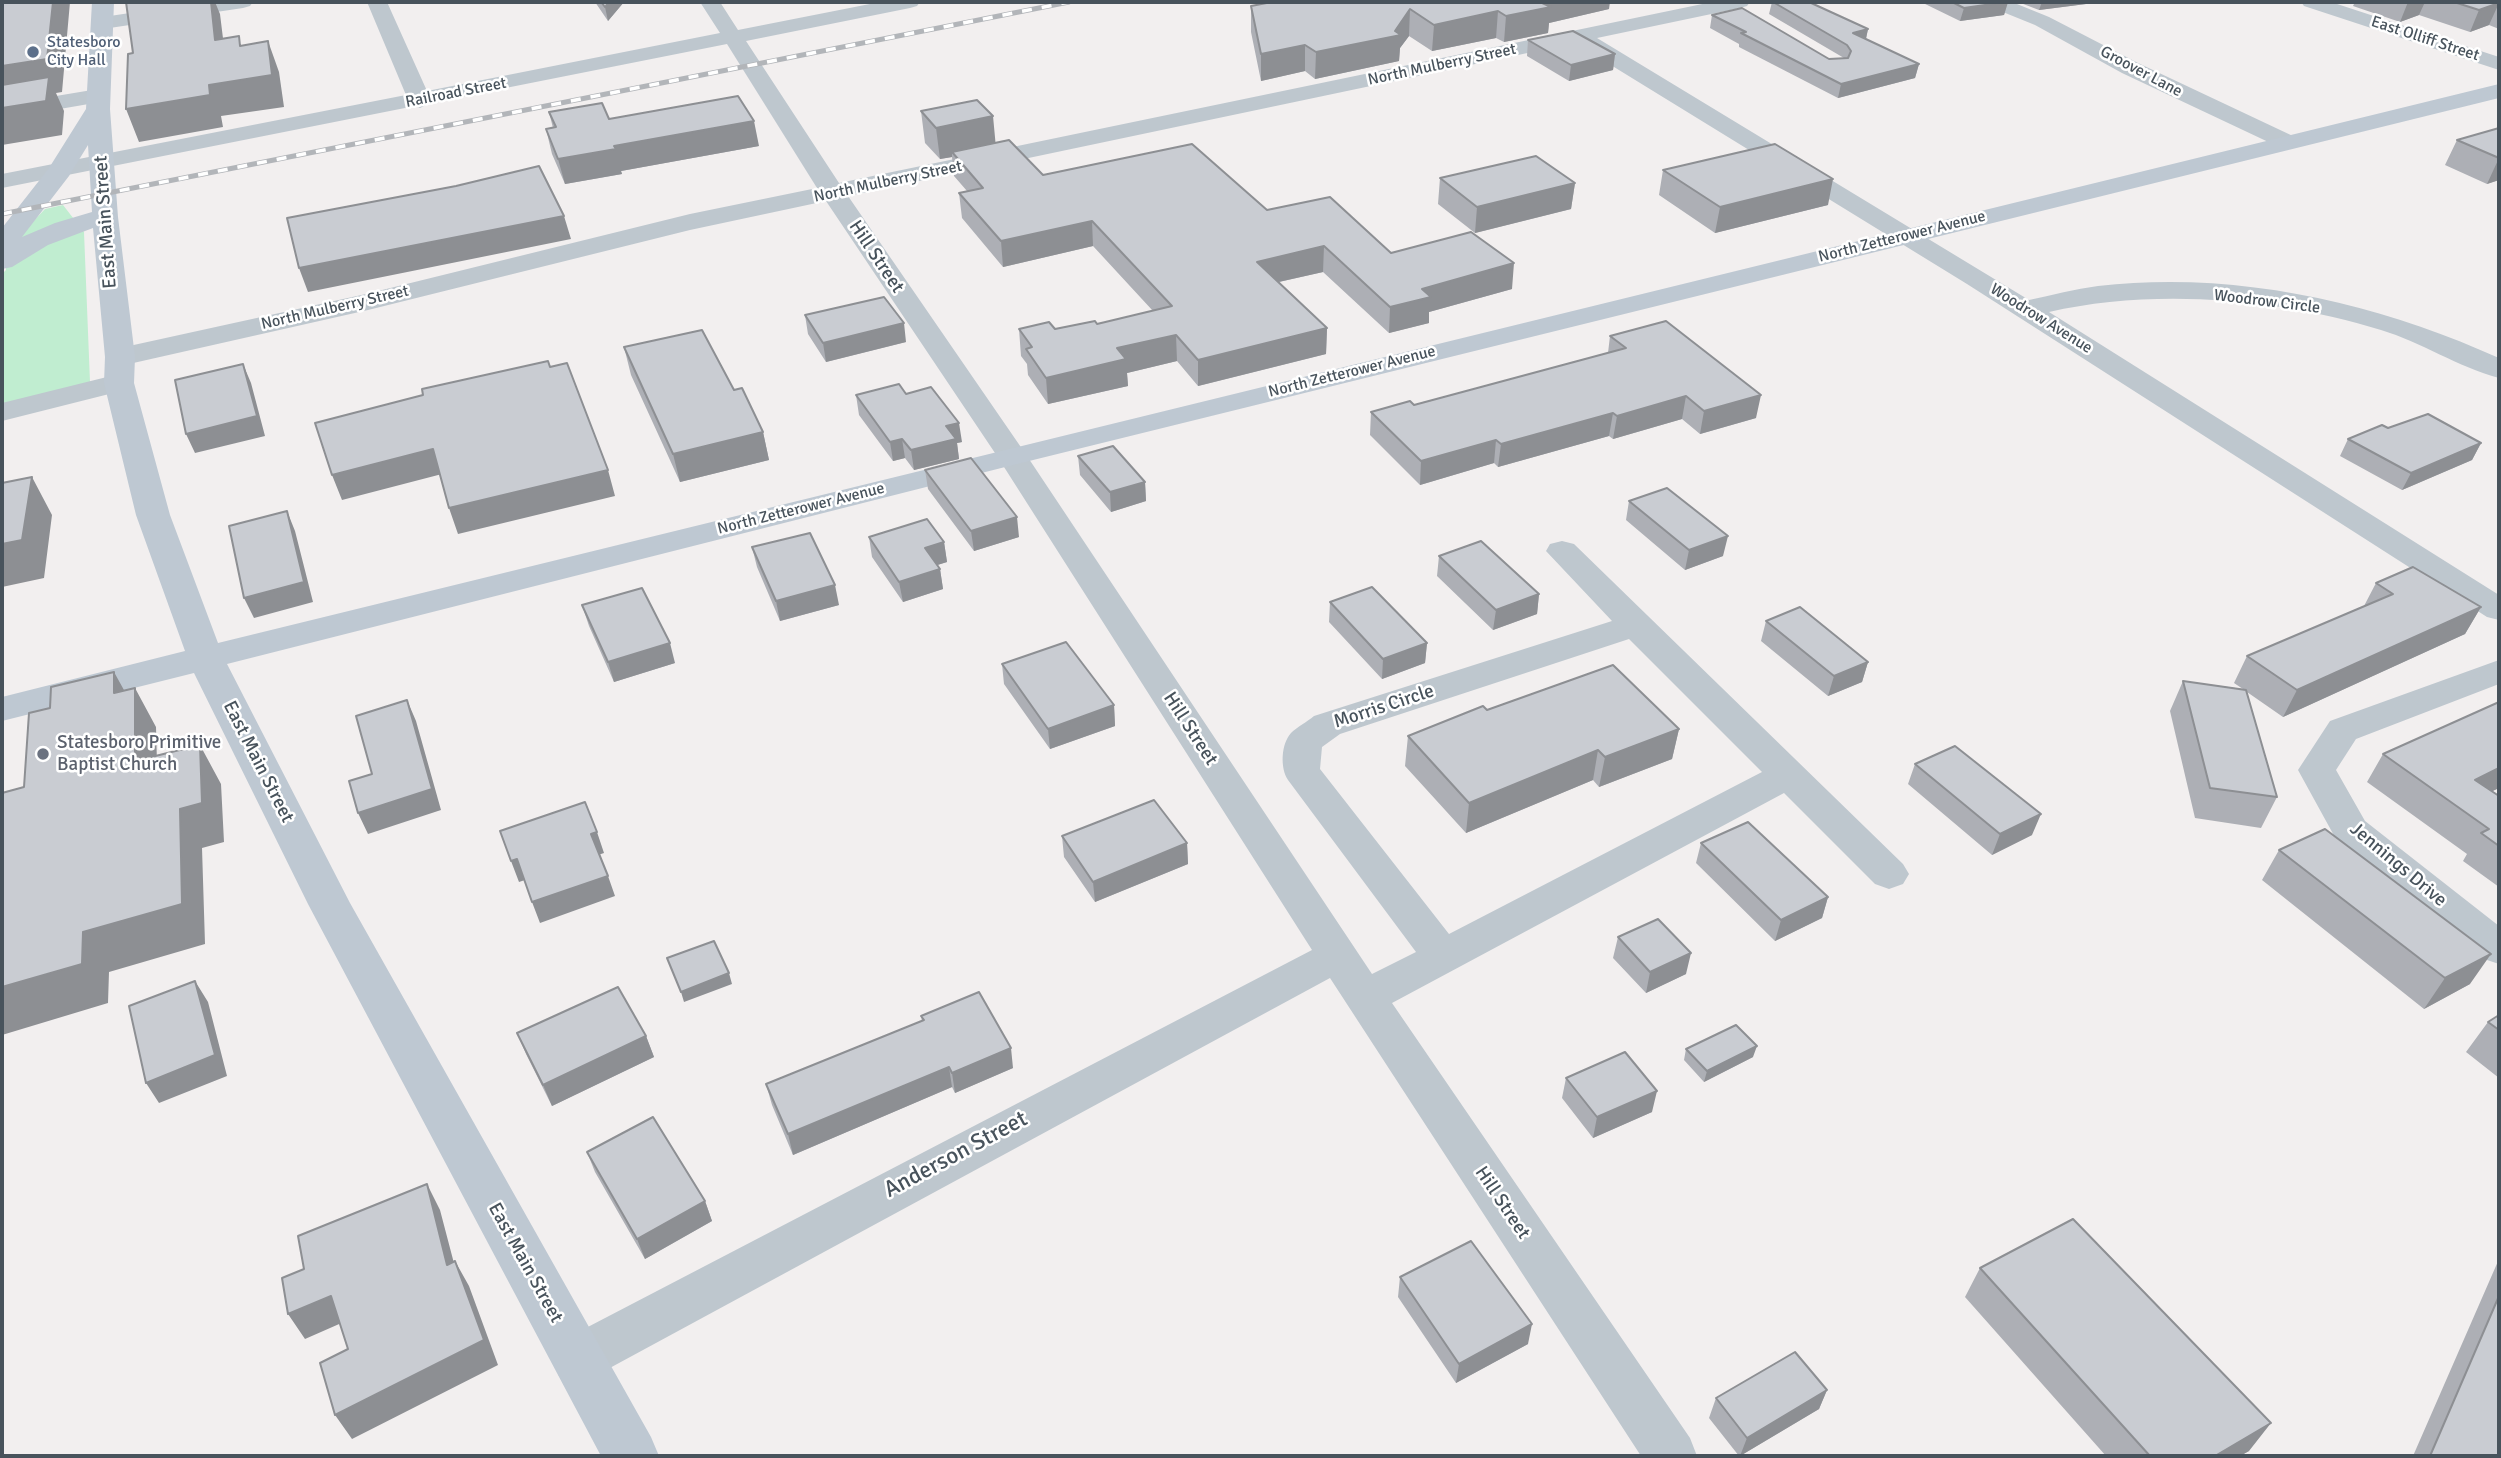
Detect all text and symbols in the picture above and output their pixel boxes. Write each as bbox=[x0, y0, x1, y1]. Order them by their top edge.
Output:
street label: East Olliff Street bbox=[2369, 12, 2481, 66]
place label: Statesboro City Hall bbox=[47, 33, 121, 71]
street label: North Mulberry Street bbox=[1366, 40, 1518, 90]
street label: Groover Lane bbox=[2097, 42, 2185, 102]
marker: Statesboro City Hall bbox=[25, 44, 41, 60]
street label: Railroad Street bbox=[404, 74, 508, 112]
street label: East Main Street bbox=[90, 155, 122, 289]
street label: North Mulberry Street bbox=[812, 157, 964, 207]
street label: North Zetterower Avenue bbox=[1817, 207, 1987, 267]
street label: Hill Street bbox=[843, 216, 909, 298]
street label: Woodrow Avenue bbox=[1986, 280, 2096, 358]
street label: North Mulberry Street bbox=[259, 282, 411, 334]
street label: Woodrow Circle bbox=[2213, 286, 2321, 318]
street label: North Zetterower Avenue bbox=[1267, 342, 1437, 402]
street label: North Zetterower Avenue bbox=[716, 479, 886, 539]
street label: Morris Circle bbox=[1331, 680, 1437, 734]
street label: Hill Street bbox=[1158, 688, 1222, 770]
street label: East Main Street bbox=[218, 697, 298, 827]
place label: Statesboro Primitive Baptist Church bbox=[57, 732, 221, 776]
marker: Statesboro Primitive Baptist Church bbox=[35, 746, 51, 762]
street label: Jennings Drive bbox=[2345, 818, 2451, 912]
street label: Anderson Street bbox=[880, 1106, 1032, 1204]
street label: Hill Street bbox=[1469, 1162, 1535, 1244]
street label: East Main Street bbox=[483, 1199, 567, 1327]

